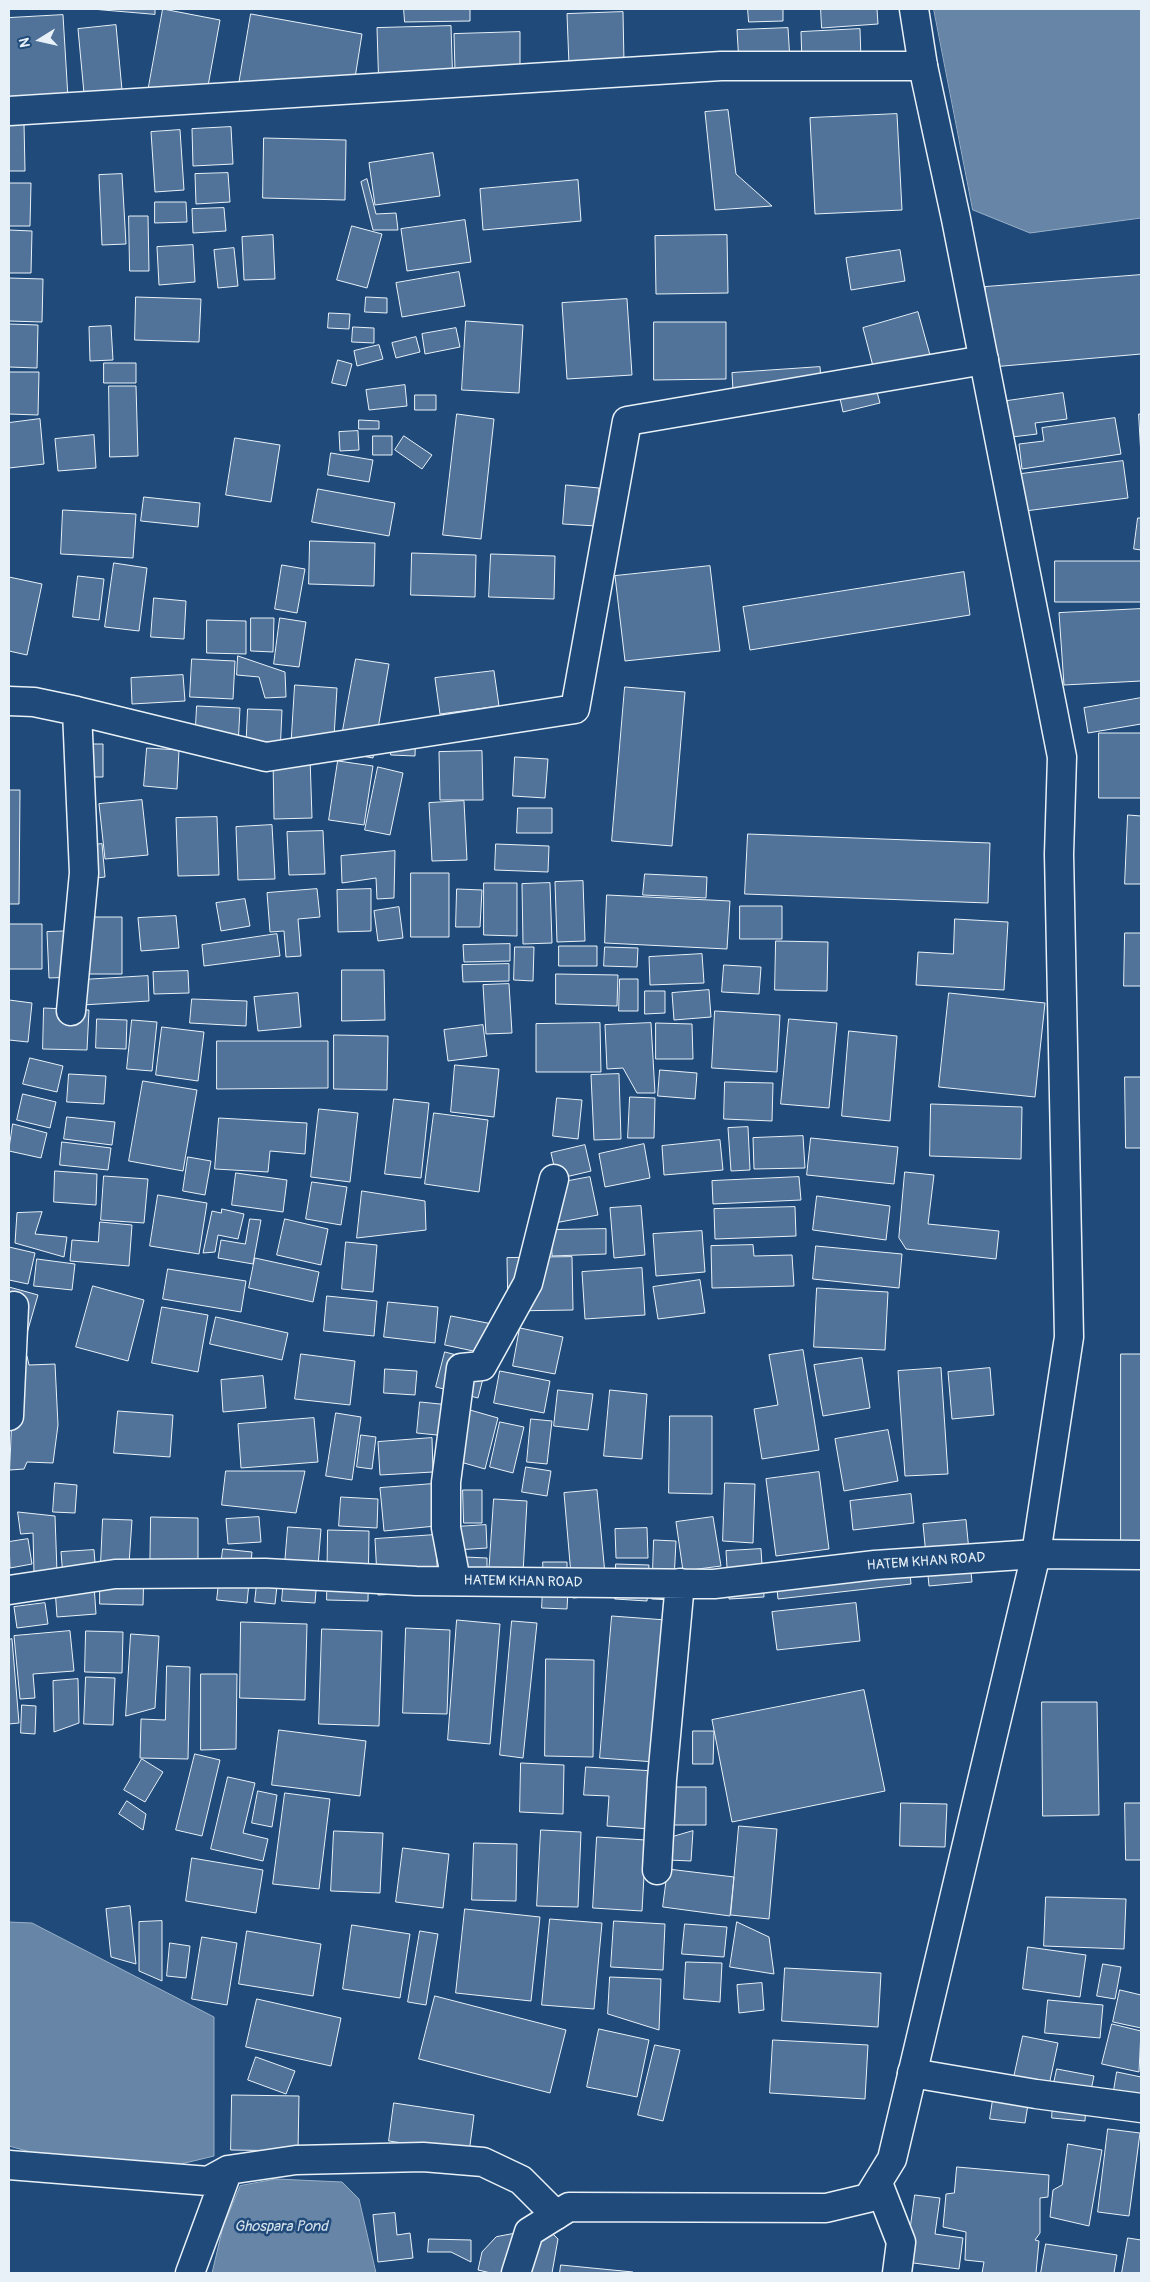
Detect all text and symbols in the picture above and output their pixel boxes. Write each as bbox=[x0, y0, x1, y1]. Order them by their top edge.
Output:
north arrow bbox=[15, 15, 65, 65]
text: N bbox=[16, 37, 34, 49]
street label: HATEM KHAN ROAD bbox=[866, 1549, 986, 1575]
street label: HATEM KHAN ROAD bbox=[463, 1573, 583, 1591]
water label: Ghospara Pond bbox=[234, 2218, 328, 2236]

